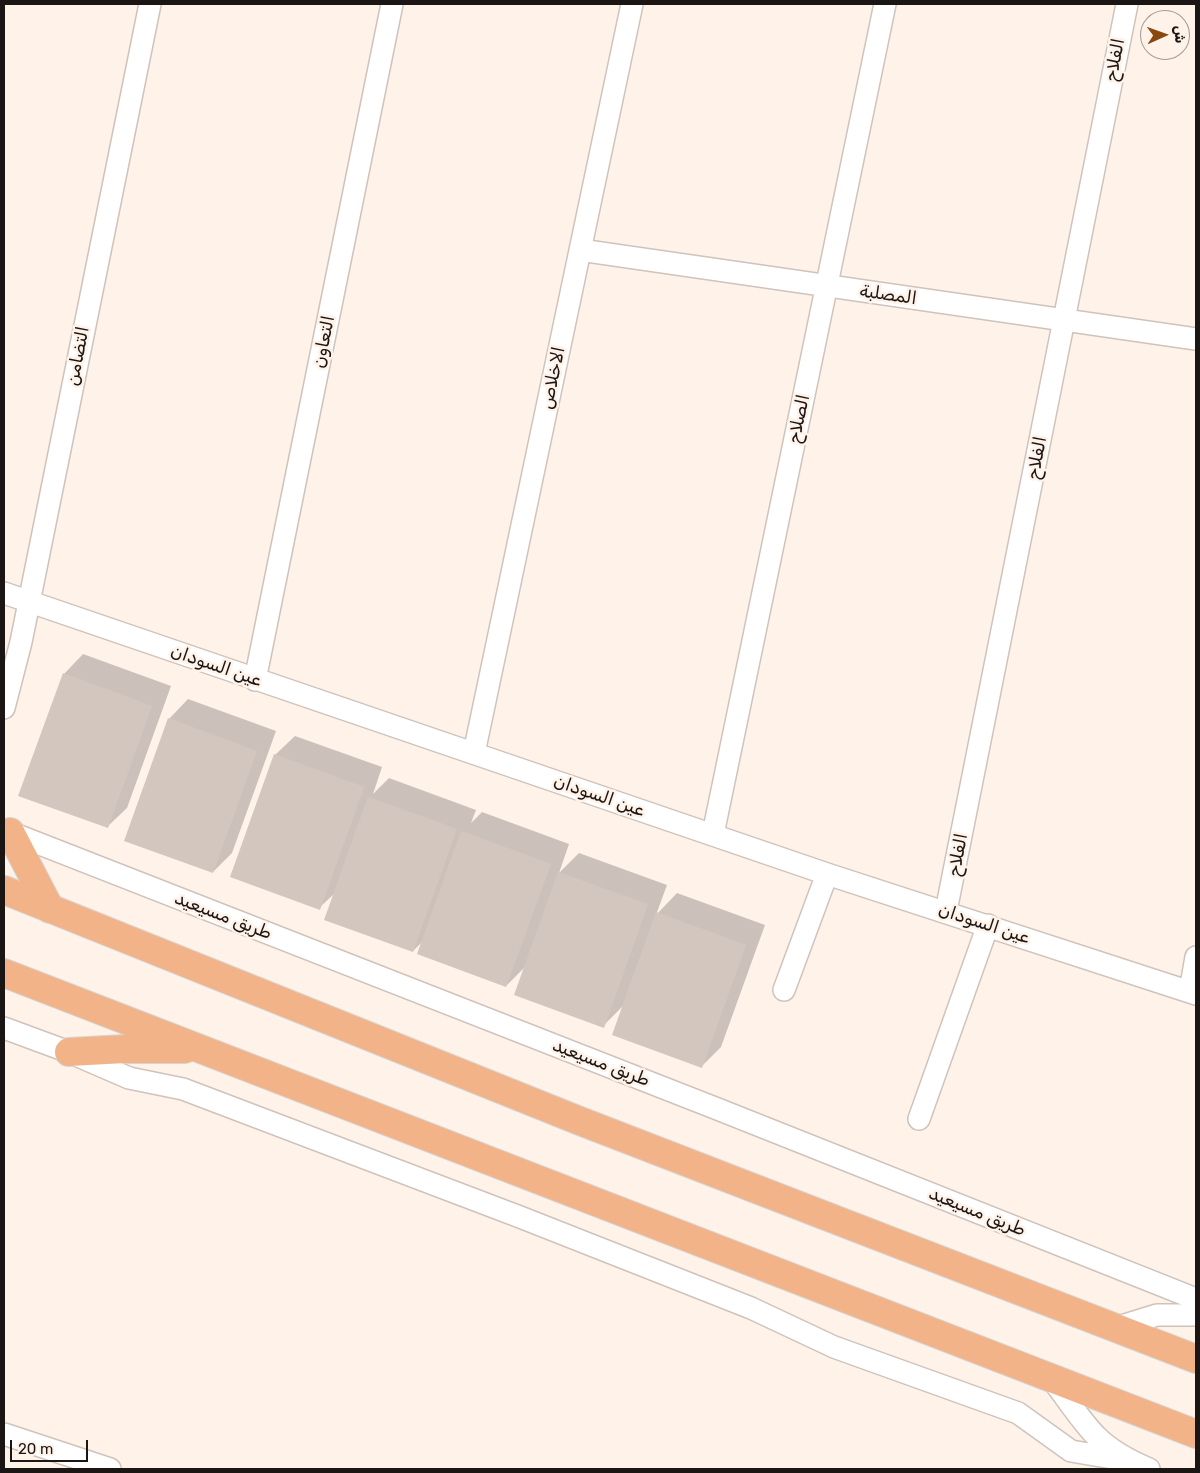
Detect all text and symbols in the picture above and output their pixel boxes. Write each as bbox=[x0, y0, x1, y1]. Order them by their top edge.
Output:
north arrow bbox=[1140, 10, 1190, 60]
text: ش bbox=[1171, 25, 1188, 44]
street label: الفلاح bbox=[1100, 37, 1130, 83]
street label: المصلبة bbox=[858, 280, 918, 310]
street label: التعاون bbox=[308, 314, 340, 370]
street label: التضامن bbox=[62, 325, 94, 387]
street label: الاخلاص bbox=[536, 345, 570, 411]
street label: الصلاح bbox=[783, 393, 815, 445]
street label: الفلاح bbox=[1022, 435, 1052, 481]
street label: عين السودان bbox=[168, 640, 264, 692]
street label: عين السودان bbox=[551, 770, 647, 822]
street label: الفلاح bbox=[943, 832, 973, 878]
street label: طريق مسيعيد bbox=[171, 888, 275, 944]
street label: عين السودان bbox=[936, 899, 1032, 949]
street label: طريق مسيعيد bbox=[549, 1035, 653, 1091]
street label: طريق مسيعيد bbox=[925, 1183, 1029, 1241]
scale bar bbox=[12, 1430, 90, 1462]
text: 20 m bbox=[18, 1440, 53, 1458]

